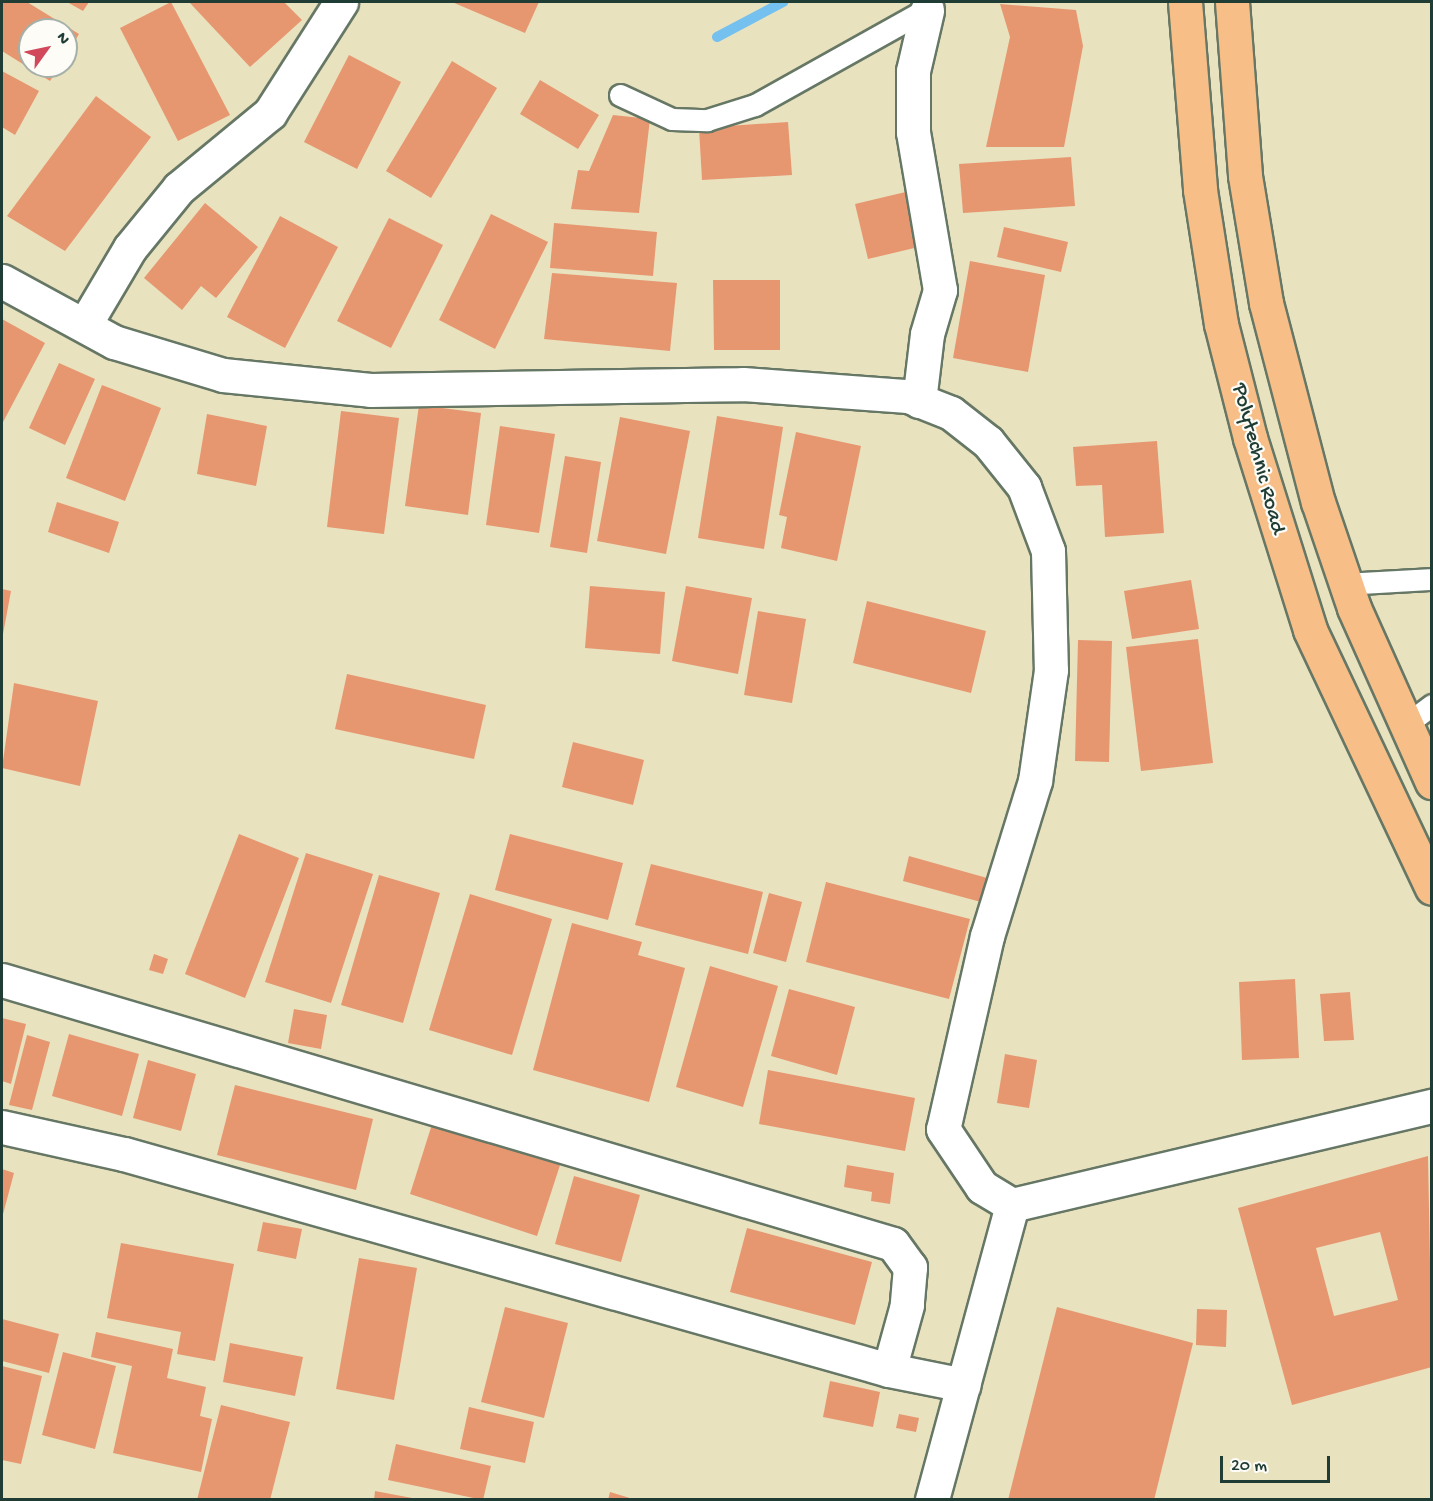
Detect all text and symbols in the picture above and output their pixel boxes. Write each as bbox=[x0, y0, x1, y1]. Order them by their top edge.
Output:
north arrow bbox=[18, 18, 78, 78]
text: N bbox=[51, 29, 73, 49]
street label: Polytechnic Road bbox=[1224, 381, 1290, 537]
scale bar bbox=[1223, 1444, 1332, 1482]
text: 20 m bbox=[1231, 1456, 1267, 1477]

